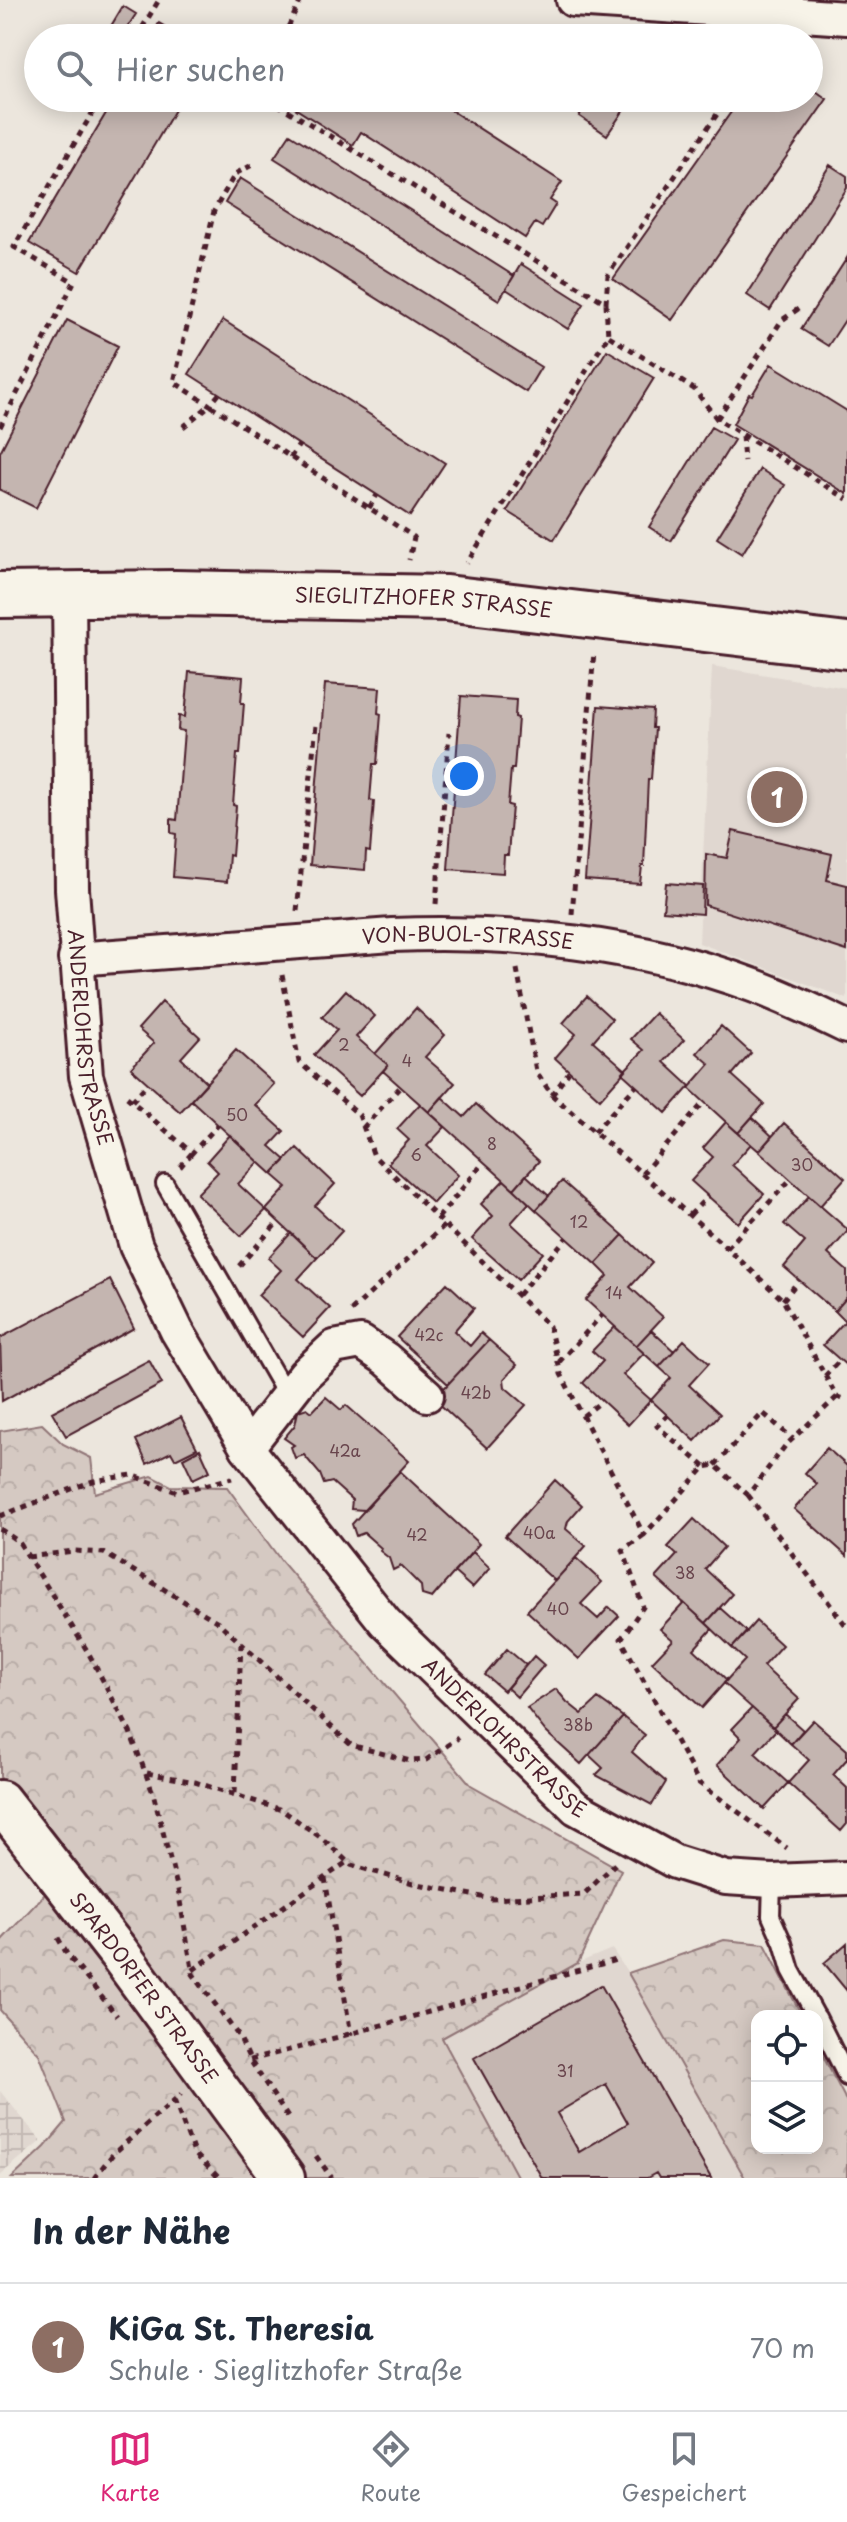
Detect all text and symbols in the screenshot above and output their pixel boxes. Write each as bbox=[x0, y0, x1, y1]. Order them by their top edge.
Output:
search box bbox=[24, 24, 823, 112]
icon: search bbox=[52, 46, 96, 90]
text: Hier suchen bbox=[116, 46, 285, 91]
street label: SIEGLITZHOFER STRASSE bbox=[294, 579, 554, 625]
your location bbox=[444, 756, 484, 796]
pin: 1 bbox=[751, 767, 803, 827]
street label: VON-BUOL-STRASSE bbox=[361, 918, 576, 956]
street label: ANDERLOHRSTRASSE bbox=[61, 928, 122, 1149]
house number: 2 bbox=[338, 1032, 350, 1056]
house number: 4 bbox=[402, 1048, 412, 1072]
house number: 50 bbox=[226, 1102, 248, 1126]
house number: 8 bbox=[487, 1131, 497, 1155]
house number: 6 bbox=[410, 1142, 422, 1166]
house number: 30 bbox=[791, 1152, 813, 1176]
house number: 12 bbox=[570, 1209, 588, 1233]
house number: 14 bbox=[605, 1280, 623, 1304]
house number: 42c bbox=[415, 1322, 443, 1346]
house number: 42b bbox=[461, 1380, 491, 1404]
house number: 42a bbox=[330, 1438, 360, 1462]
house number: 40a bbox=[523, 1520, 555, 1544]
house number: 42 bbox=[406, 1522, 428, 1546]
house number: 38 bbox=[675, 1560, 695, 1584]
house number: 40 bbox=[547, 1596, 569, 1620]
street label: ANDERLOHRSTRASSE bbox=[416, 1650, 592, 1825]
house number: 38b bbox=[563, 1712, 593, 1736]
street label: SPARDORFER STRASSE bbox=[63, 1885, 226, 2090]
map controls bbox=[751, 2010, 823, 2154]
button: locate bbox=[751, 2010, 823, 2082]
house number: 31 bbox=[557, 2058, 573, 2082]
button: layers bbox=[751, 2082, 823, 2154]
text: In der Nähe bbox=[32, 2204, 230, 2256]
text: KiGa St. Theresia bbox=[108, 2305, 374, 2350]
text: 1 bbox=[52, 2328, 64, 2367]
text: 70 m bbox=[750, 2328, 815, 2367]
text: Schule · Sieglitzhofer Straße bbox=[108, 2350, 462, 2389]
tab: Karte bbox=[100, 2427, 160, 2508]
tab: Route bbox=[361, 2427, 421, 2508]
tab: Gespeichert bbox=[622, 2427, 747, 2508]

